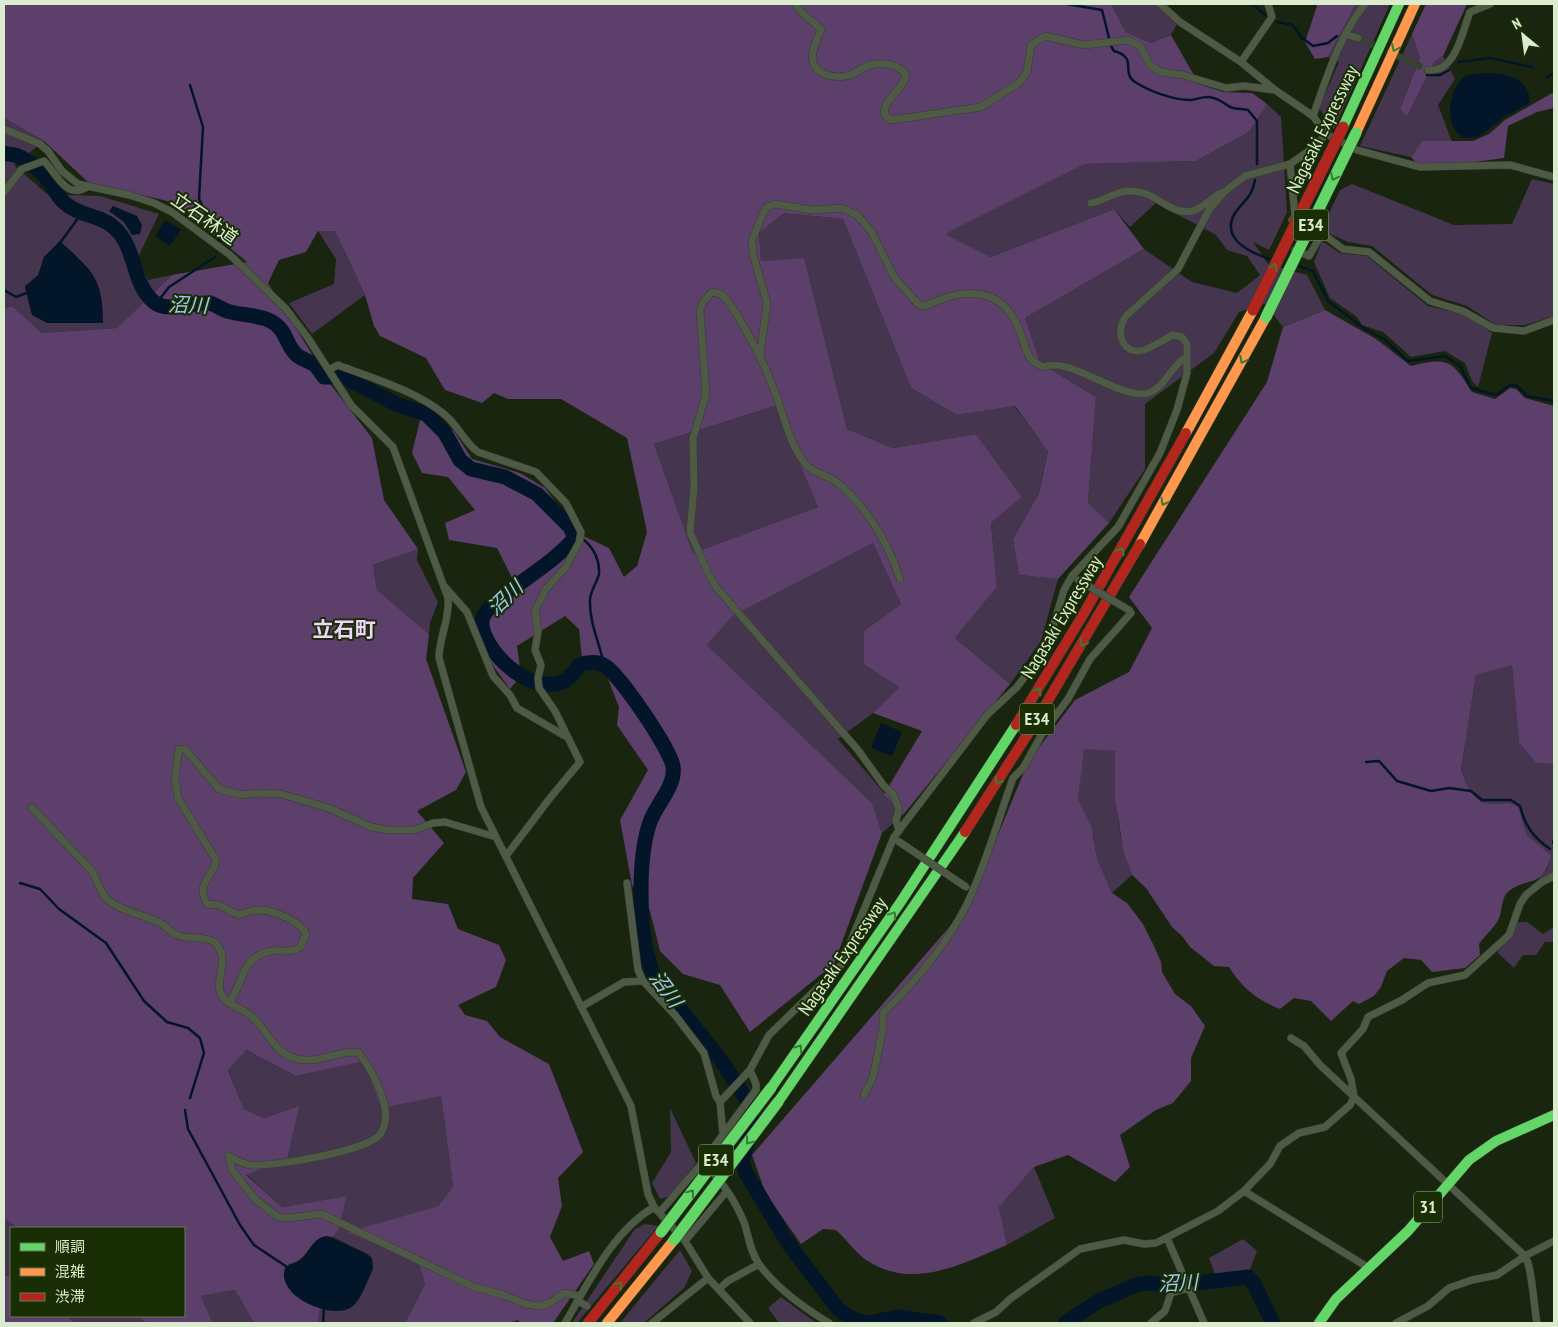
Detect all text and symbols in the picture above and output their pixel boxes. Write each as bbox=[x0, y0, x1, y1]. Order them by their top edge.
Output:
north arrow bbox=[1498, 10, 1548, 60]
text: N bbox=[1509, 14, 1524, 33]
one-way arrow bbox=[1391, 43, 1401, 52]
street label: Nagasaki Expressway bbox=[1281, 60, 1364, 197]
one-way arrow bbox=[1330, 172, 1341, 181]
street label: 立石林道 bbox=[167, 186, 243, 250]
road number: E34 bbox=[1294, 210, 1328, 240]
one-way arrow bbox=[1268, 263, 1279, 272]
water label: 沼川 bbox=[168, 291, 210, 319]
one-way arrow bbox=[1239, 355, 1249, 364]
one-way arrow bbox=[1161, 497, 1171, 506]
one-way arrow bbox=[1114, 547, 1124, 556]
street label: Nagasaki Expressway bbox=[1015, 550, 1108, 683]
water label: 沼川 bbox=[482, 573, 530, 621]
district label: 立石町 bbox=[313, 616, 376, 643]
one-way arrow bbox=[1080, 638, 1090, 647]
one-way arrow bbox=[1031, 687, 1041, 696]
road number: E34 bbox=[1020, 704, 1054, 734]
one-way arrow bbox=[994, 776, 1004, 785]
street label: Nagasaki Expressway bbox=[792, 891, 892, 1020]
one-way arrow bbox=[886, 911, 896, 920]
water label: 沼川 bbox=[644, 965, 689, 1014]
one-way arrow bbox=[793, 1044, 802, 1054]
one-way arrow bbox=[746, 1135, 755, 1145]
road number: E34 bbox=[698, 1144, 734, 1176]
one-way arrow bbox=[685, 1189, 694, 1199]
road number: 31 bbox=[1414, 1192, 1442, 1222]
legend bbox=[10, 1227, 185, 1317]
text: 順調 bbox=[55, 1237, 85, 1256]
text: 混雑 bbox=[55, 1262, 85, 1281]
water label: 沼川 bbox=[1157, 1269, 1201, 1297]
one-way arrow bbox=[613, 1282, 621, 1291]
text: 渋滞 bbox=[55, 1287, 85, 1306]

